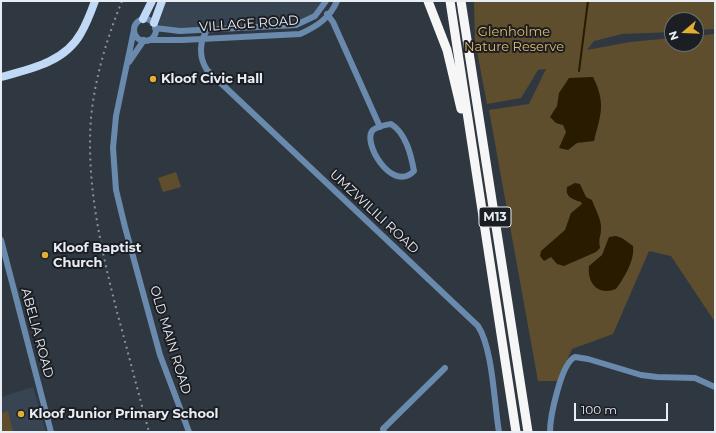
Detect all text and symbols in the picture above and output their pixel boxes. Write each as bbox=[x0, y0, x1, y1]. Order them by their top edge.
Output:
north arrow bbox=[664, 12, 704, 52]
street label: VILLAGE ROAD bbox=[199, 13, 299, 35]
park label: Glenholme Nature Reserve bbox=[464, 24, 564, 55]
text: N bbox=[666, 29, 682, 42]
place label: Kloof Civic Hall bbox=[161, 71, 263, 87]
marker: Kloof Civic Hall bbox=[148, 74, 158, 84]
street label: UMZWILILI ROAD bbox=[326, 167, 422, 257]
road number: M13 bbox=[479, 207, 511, 227]
place label: Kloof Baptist Church bbox=[53, 240, 141, 271]
marker: Kloof Baptist Church bbox=[40, 250, 50, 260]
street label: OLD MAIN ROAD bbox=[146, 284, 194, 396]
street label: ABELIA ROAD bbox=[18, 286, 56, 380]
scale bar bbox=[576, 395, 670, 421]
text: 100 m bbox=[581, 402, 617, 417]
place label: Kloof Junior Primary School bbox=[29, 406, 218, 422]
marker: Kloof Junior Primary School bbox=[16, 409, 26, 419]

